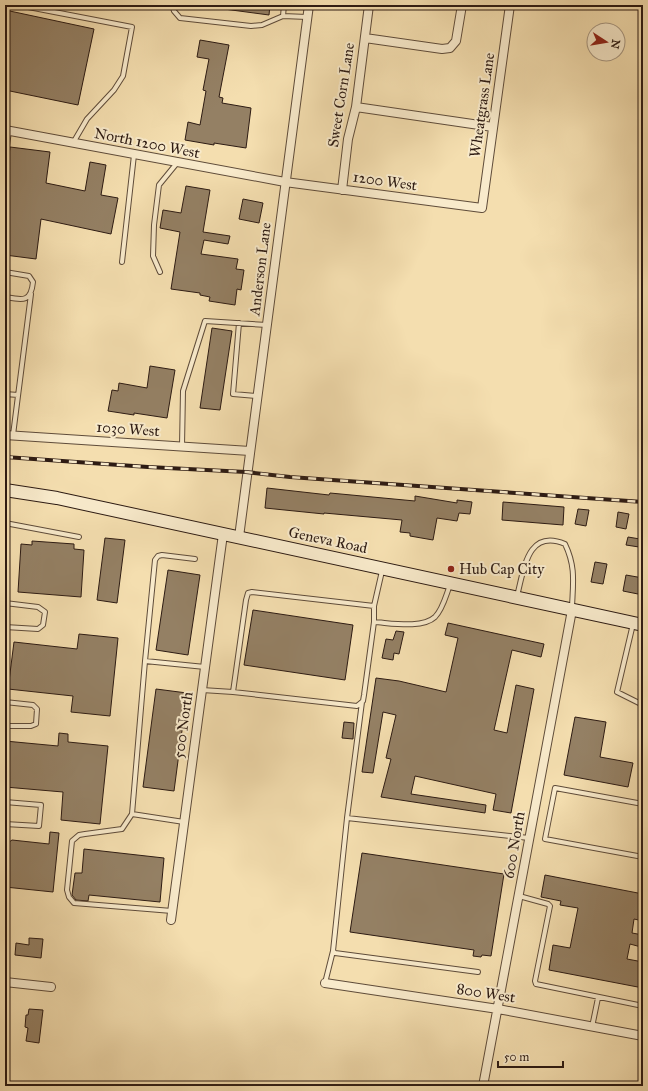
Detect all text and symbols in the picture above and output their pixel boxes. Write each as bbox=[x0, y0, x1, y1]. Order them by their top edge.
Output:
north arrow bbox=[586, 22, 626, 62]
text: N bbox=[608, 38, 623, 51]
street label: Sweet Corn Lane bbox=[324, 41, 358, 149]
street label: Wheatgrass Lane bbox=[466, 52, 498, 158]
street label: North 1200 West bbox=[93, 124, 202, 162]
street label: 1200 West bbox=[352, 168, 419, 195]
street label: Anderson Lane bbox=[245, 221, 275, 318]
street label: 1030 West bbox=[96, 418, 161, 440]
street label: Geneva Road bbox=[287, 523, 370, 557]
place label: Hub Cap City bbox=[459, 560, 545, 578]
marker: Hub Cap City bbox=[446, 564, 456, 574]
street label: 500 North bbox=[169, 690, 197, 759]
street label: 600 North bbox=[499, 809, 529, 880]
street label: 800 West bbox=[455, 979, 517, 1007]
scale bar bbox=[498, 1043, 563, 1069]
text: 50 m bbox=[504, 1050, 529, 1064]

